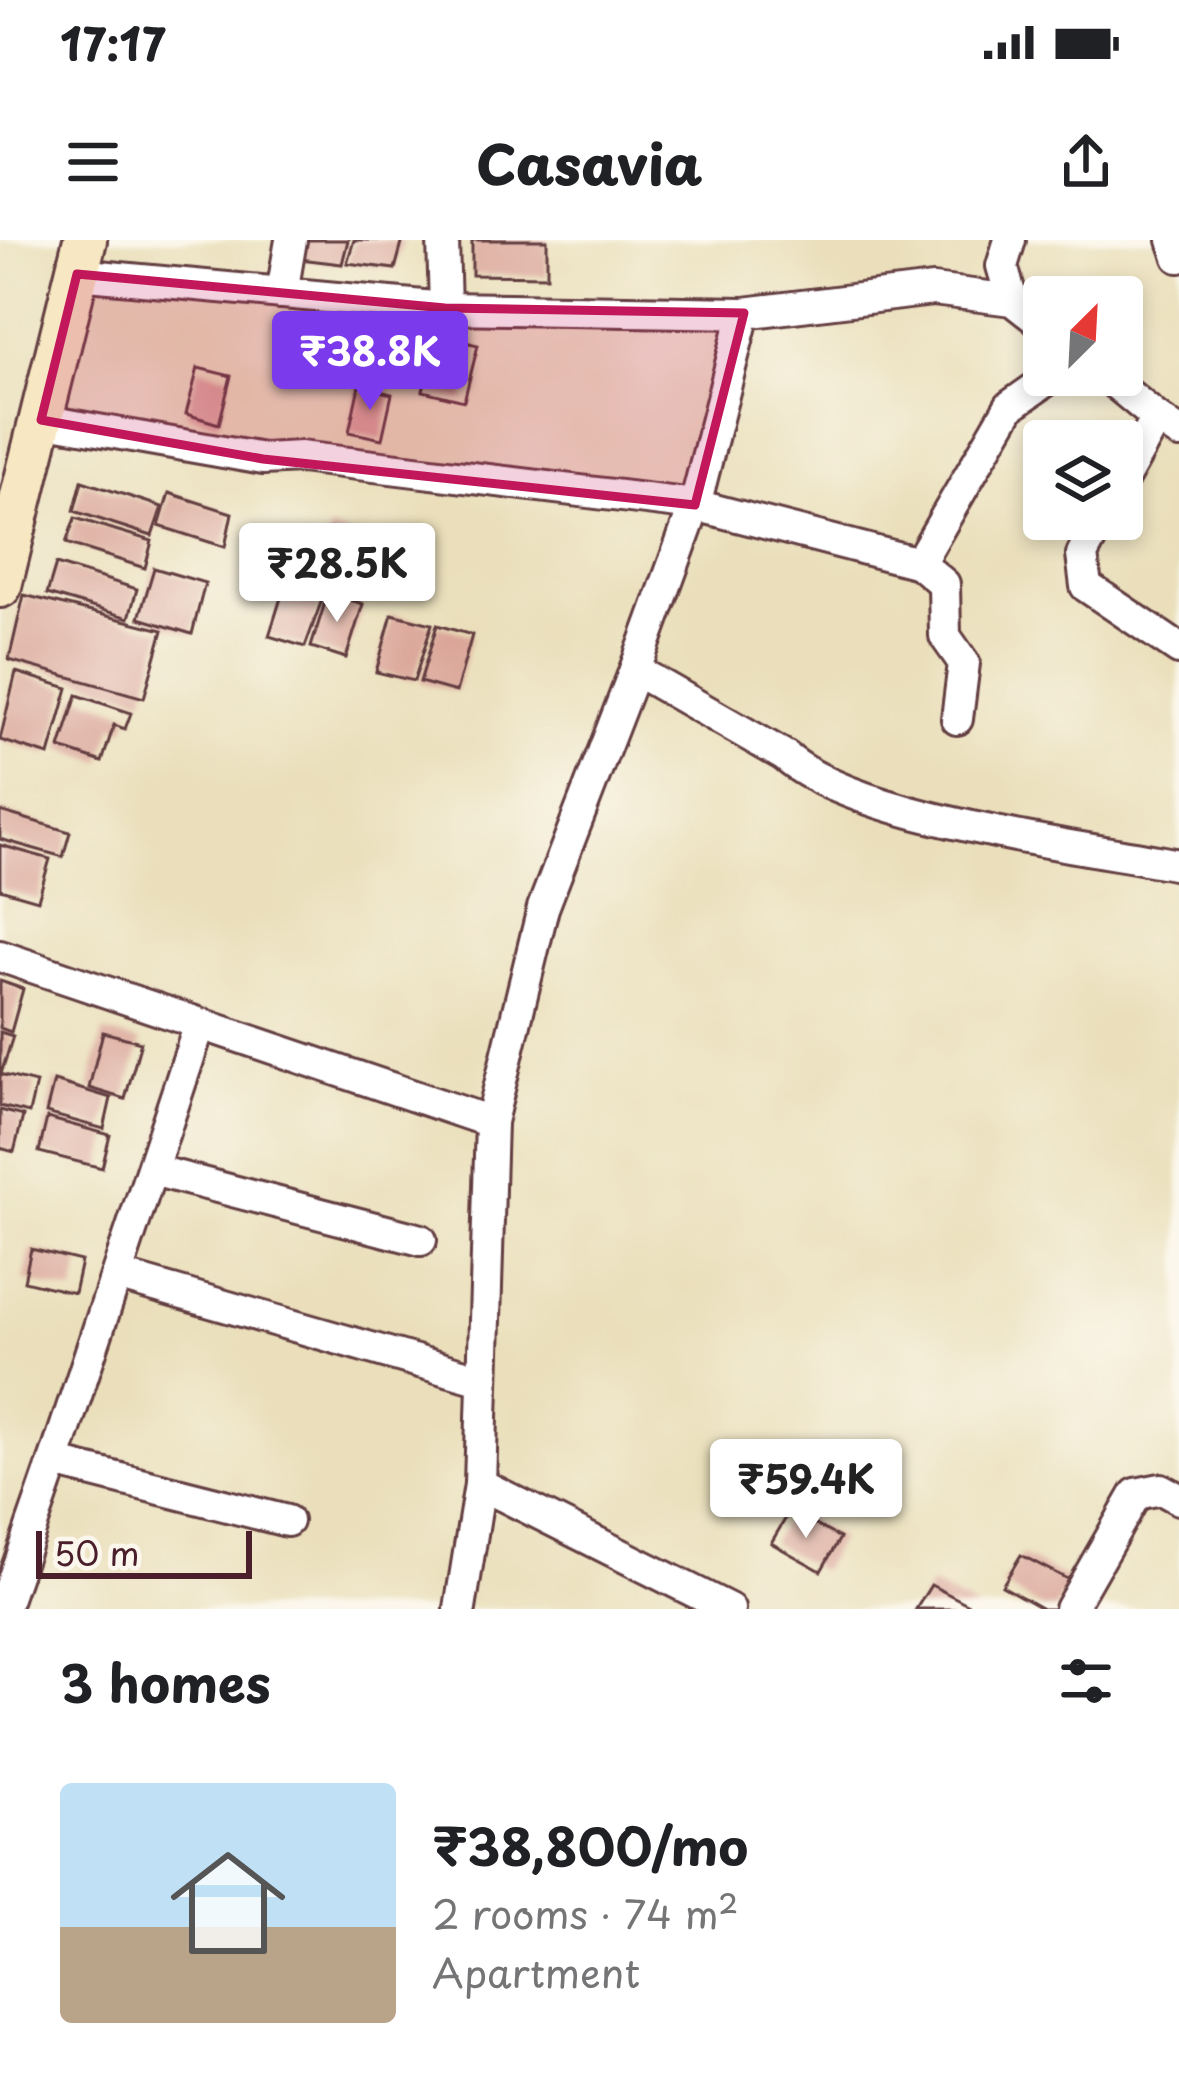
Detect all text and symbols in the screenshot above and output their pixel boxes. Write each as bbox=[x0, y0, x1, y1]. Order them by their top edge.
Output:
text: 17:17 bbox=[60, 8, 166, 76]
text: Casavia bbox=[476, 122, 703, 203]
icon: menu bbox=[60, 129, 126, 195]
icon: share bbox=[1053, 129, 1119, 195]
north arrow bbox=[1023, 276, 1143, 396]
map controls bbox=[1023, 276, 1143, 540]
pin: ₹38.8K bbox=[272, 311, 468, 413]
text: ₹38.8K bbox=[299, 320, 441, 379]
button: layers bbox=[1023, 420, 1143, 540]
pin: ₹28.5K bbox=[239, 523, 435, 625]
text: ₹28.5K bbox=[266, 532, 408, 591]
pin: ₹59.4K bbox=[708, 1439, 904, 1541]
text: ₹59.4K bbox=[737, 1448, 875, 1507]
scale bar bbox=[36, 1525, 252, 1578]
text: 50 m bbox=[54, 1527, 140, 1577]
text: 3 homes bbox=[60, 1643, 271, 1720]
icon: filters bbox=[1053, 1648, 1119, 1714]
text: ₹38,800/mo bbox=[432, 1806, 748, 1883]
icon: home bbox=[156, 1831, 300, 1975]
text: 2 rooms · 74 m² bbox=[432, 1883, 739, 1942]
text: Apartment bbox=[432, 1942, 640, 2001]

